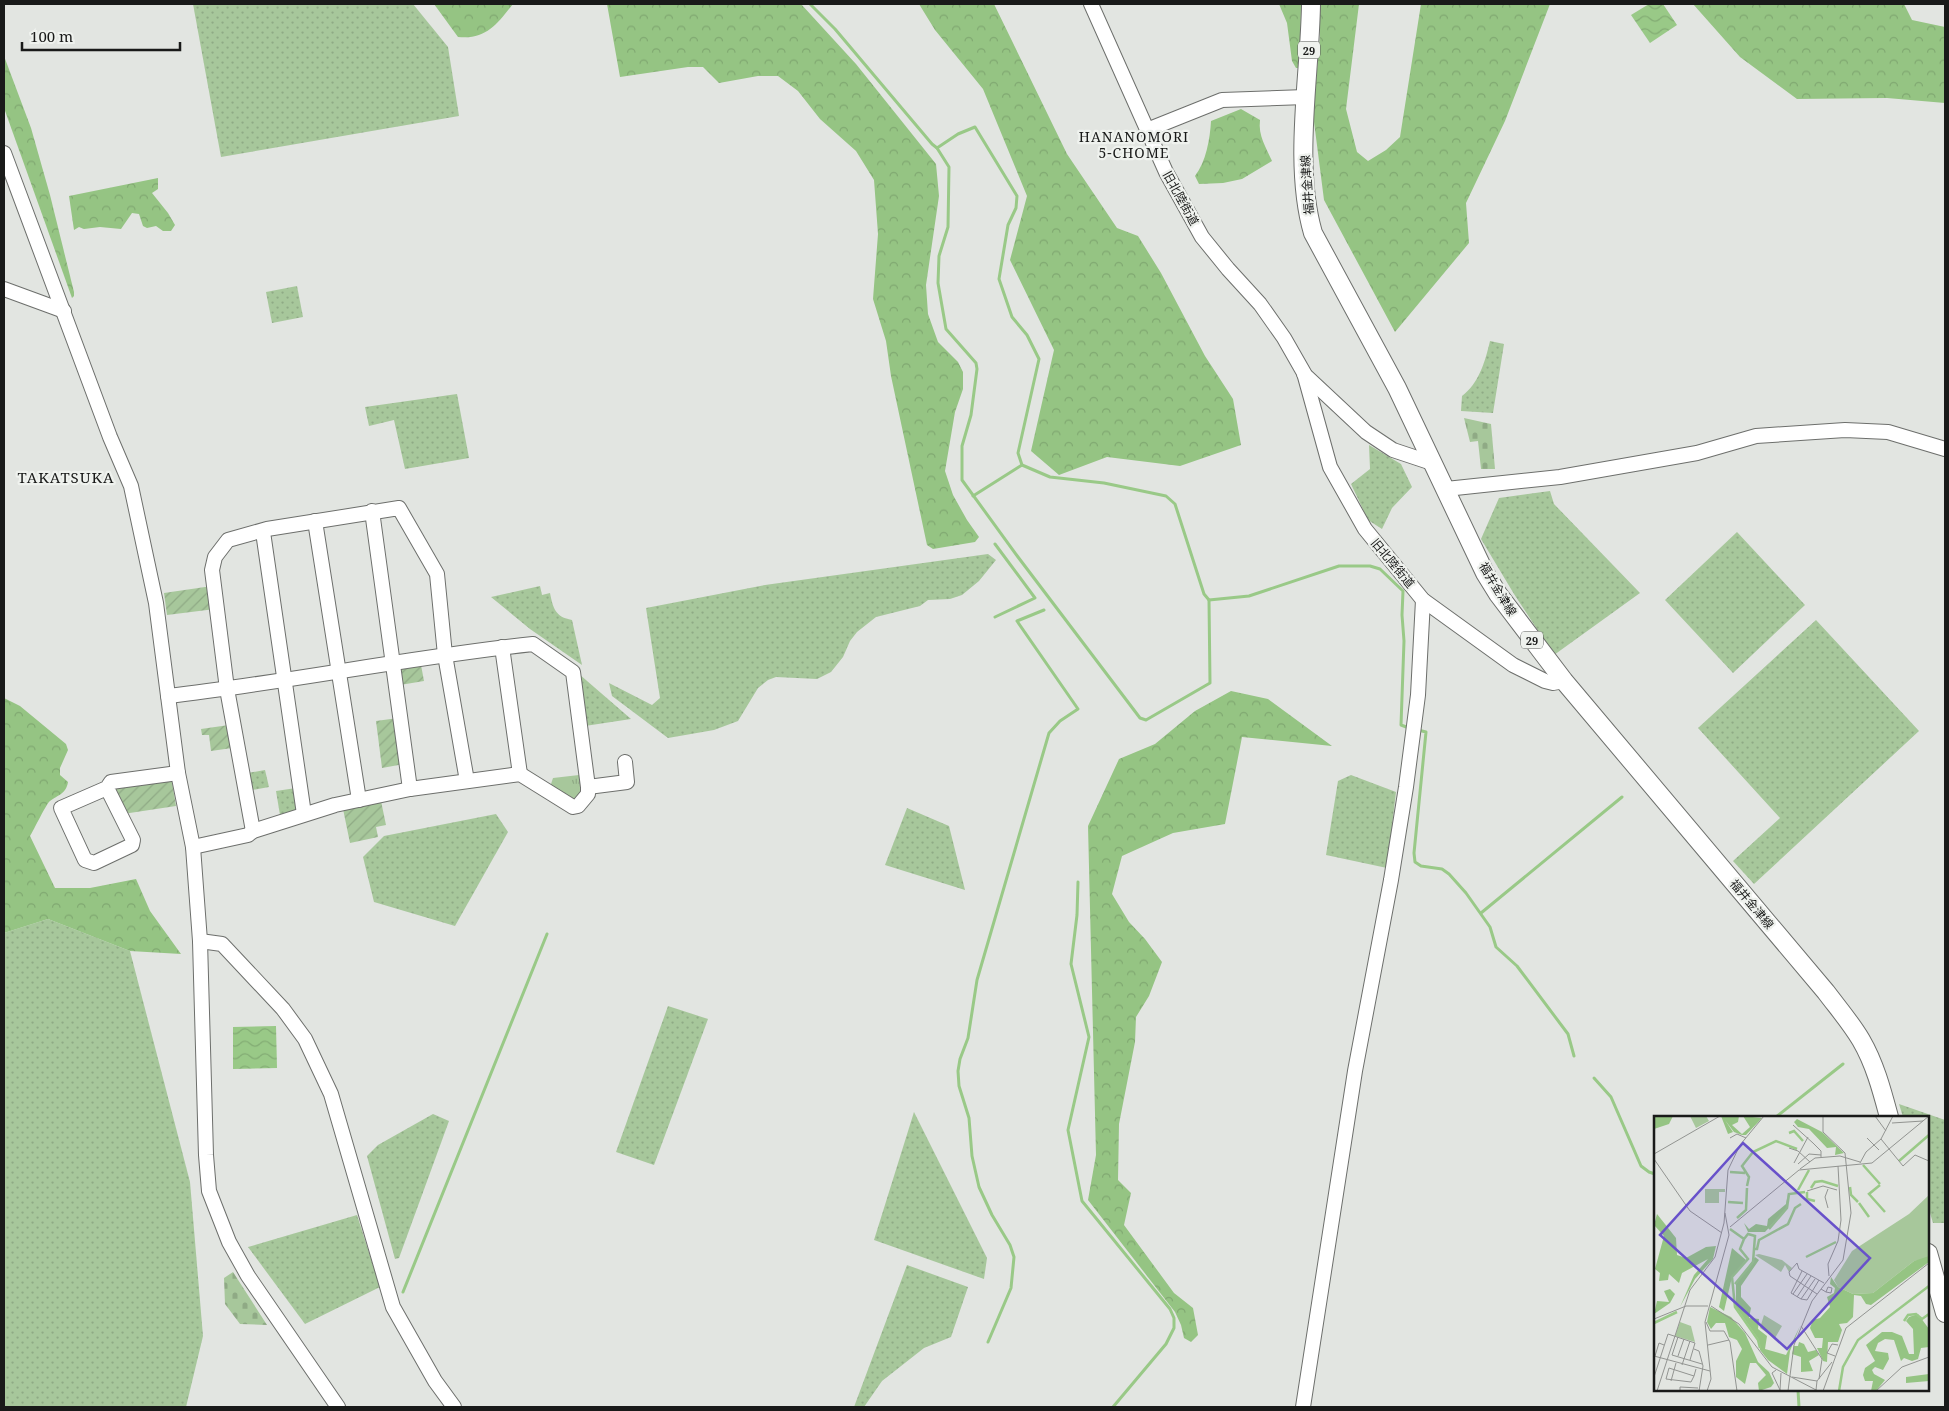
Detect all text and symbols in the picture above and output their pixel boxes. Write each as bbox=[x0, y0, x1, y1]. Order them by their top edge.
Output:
scale bar bbox=[22, 20, 180, 52]
text: 100 m bbox=[30, 26, 73, 46]
road number: 29 bbox=[1298, 42, 1320, 58]
district label: HANANOMORI 5-CHOME bbox=[1079, 127, 1189, 162]
street label: 福井金津線 bbox=[1296, 154, 1318, 216]
street label: 旧北陸街道 bbox=[1159, 168, 1203, 228]
district label: TAKATSUKA bbox=[17, 467, 115, 487]
street label: 旧北陸街道 bbox=[1367, 535, 1419, 591]
street label: 福井金津線 bbox=[1475, 559, 1521, 619]
road number: 29 bbox=[1521, 632, 1543, 648]
street label: 福井金津線 bbox=[1726, 876, 1778, 932]
inset map bbox=[1654, 1116, 1929, 1391]

